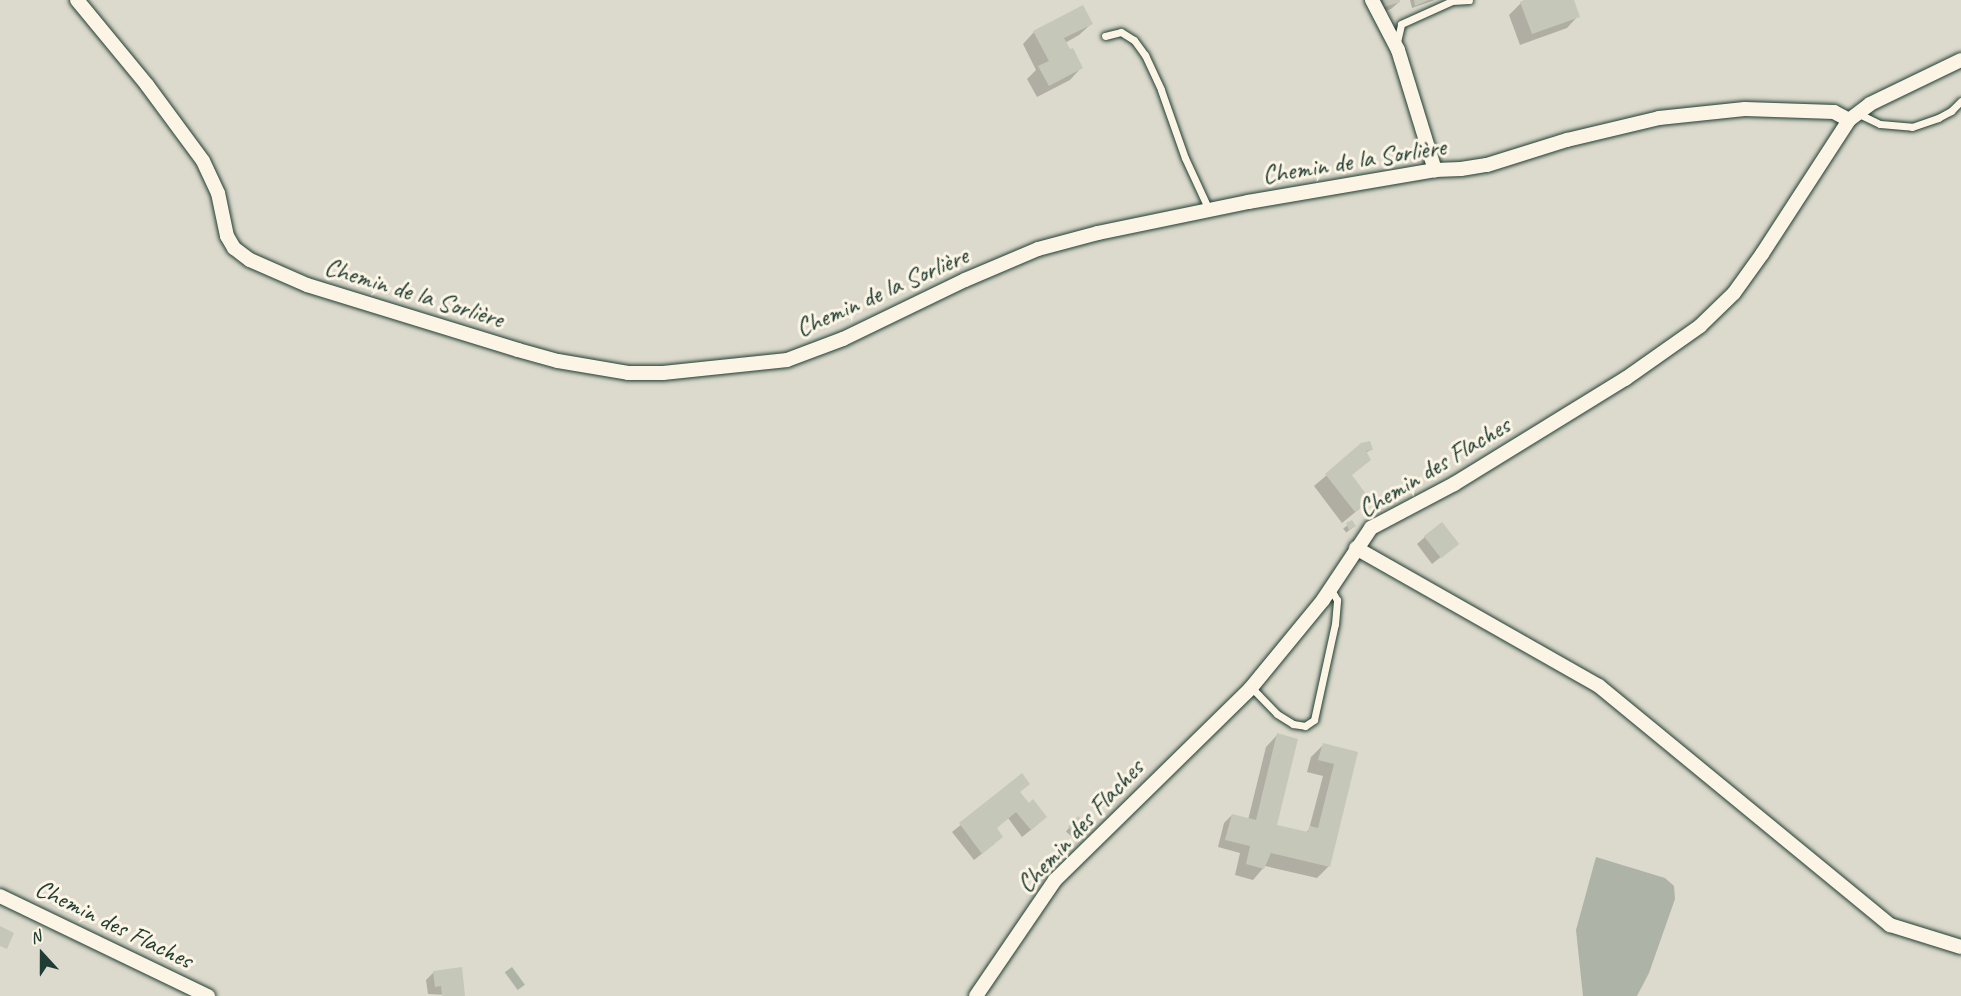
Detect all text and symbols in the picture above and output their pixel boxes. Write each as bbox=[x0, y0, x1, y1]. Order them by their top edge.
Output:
street label: Chemin de la Sorlière bbox=[1260, 131, 1448, 191]
street label: Chemin de la Sorlière bbox=[791, 240, 973, 344]
street label: Chemin de la Sorlière bbox=[321, 251, 507, 335]
street label: Chemin des Flaches bbox=[1352, 409, 1516, 525]
street label: Chemin des Flaches bbox=[1010, 753, 1150, 899]
street label: Chemin des Flaches bbox=[30, 872, 198, 976]
north arrow bbox=[12, 924, 72, 984]
text: N bbox=[27, 926, 44, 948]

